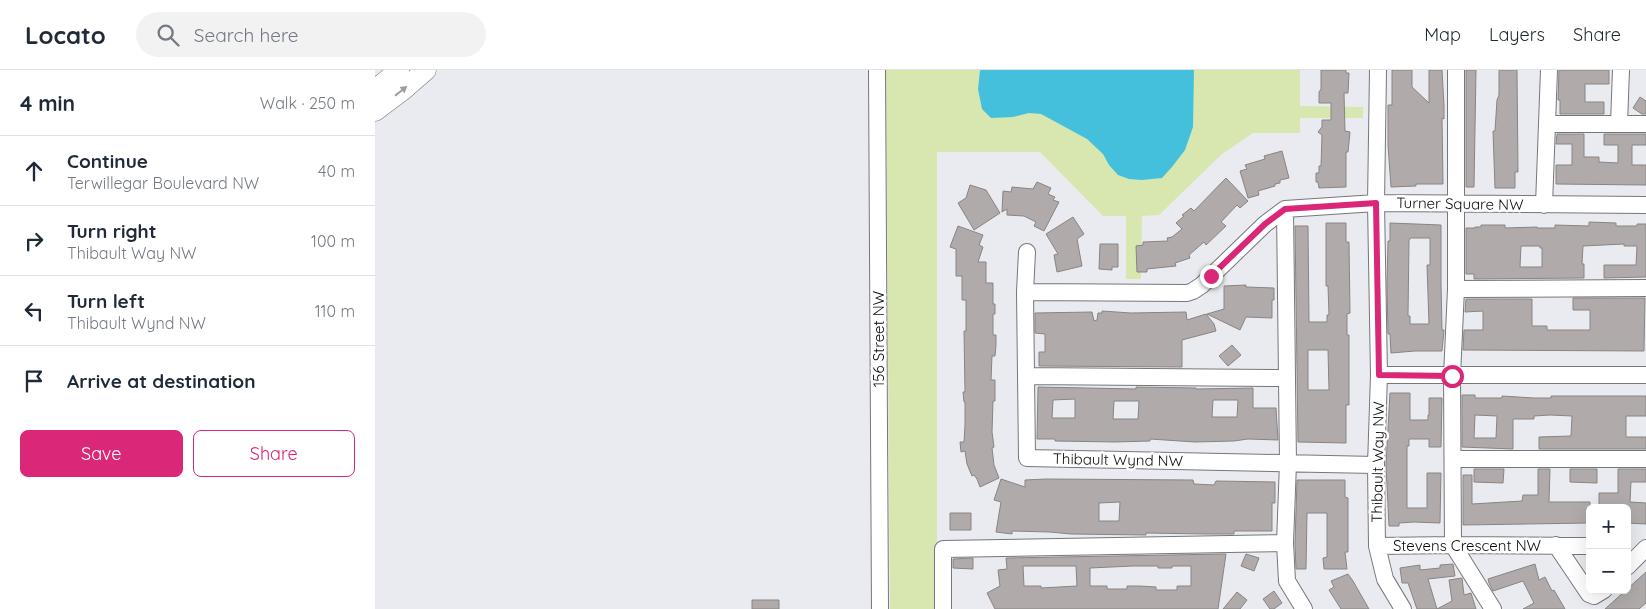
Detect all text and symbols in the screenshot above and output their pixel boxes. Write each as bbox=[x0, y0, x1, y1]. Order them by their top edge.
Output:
search box bbox=[136, 12, 486, 57]
text: Locato bbox=[25, 20, 106, 50]
icon: search bbox=[154, 21, 182, 49]
text: Search here bbox=[194, 23, 299, 47]
text: Map bbox=[1424, 23, 1461, 46]
text: Layers bbox=[1489, 23, 1545, 46]
text: Share bbox=[1573, 23, 1621, 46]
one-way arrow bbox=[394, 86, 407, 97]
text: 4 min bbox=[20, 90, 75, 116]
text: Walk · 250 m bbox=[260, 93, 355, 113]
text: Continue bbox=[67, 149, 148, 173]
icon: ahead bbox=[20, 157, 48, 185]
text: 40 m bbox=[318, 161, 355, 181]
text: Terwillegar Boulevard NW bbox=[67, 173, 259, 193]
street label: Turner Square NW bbox=[1396, 193, 1524, 214]
text: Turn right bbox=[67, 219, 156, 243]
icon: right bbox=[20, 227, 48, 255]
text: 100 m bbox=[311, 231, 355, 251]
text: Thibault Way NW bbox=[67, 243, 197, 263]
route end bbox=[1200, 265, 1223, 288]
text: Turn left bbox=[67, 289, 145, 313]
street label: 156 Street NW bbox=[869, 290, 888, 387]
icon: left bbox=[20, 297, 48, 325]
text: 110 m bbox=[315, 301, 355, 321]
text: Thibault Wynd NW bbox=[67, 313, 206, 333]
route start bbox=[1441, 365, 1464, 388]
icon: arrive bbox=[20, 367, 48, 395]
text: Arrive at destination bbox=[67, 369, 256, 393]
street label: Thibault Way NW bbox=[1367, 401, 1388, 523]
button: Save bbox=[20, 430, 183, 477]
button: Share bbox=[193, 430, 355, 477]
street label: Thibault Wynd NW bbox=[1053, 449, 1184, 470]
map controls bbox=[1586, 504, 1631, 594]
button: + bbox=[1586, 504, 1631, 549]
street label: Stevens Crescent NW bbox=[1393, 536, 1542, 555]
button: − bbox=[1586, 549, 1631, 594]

